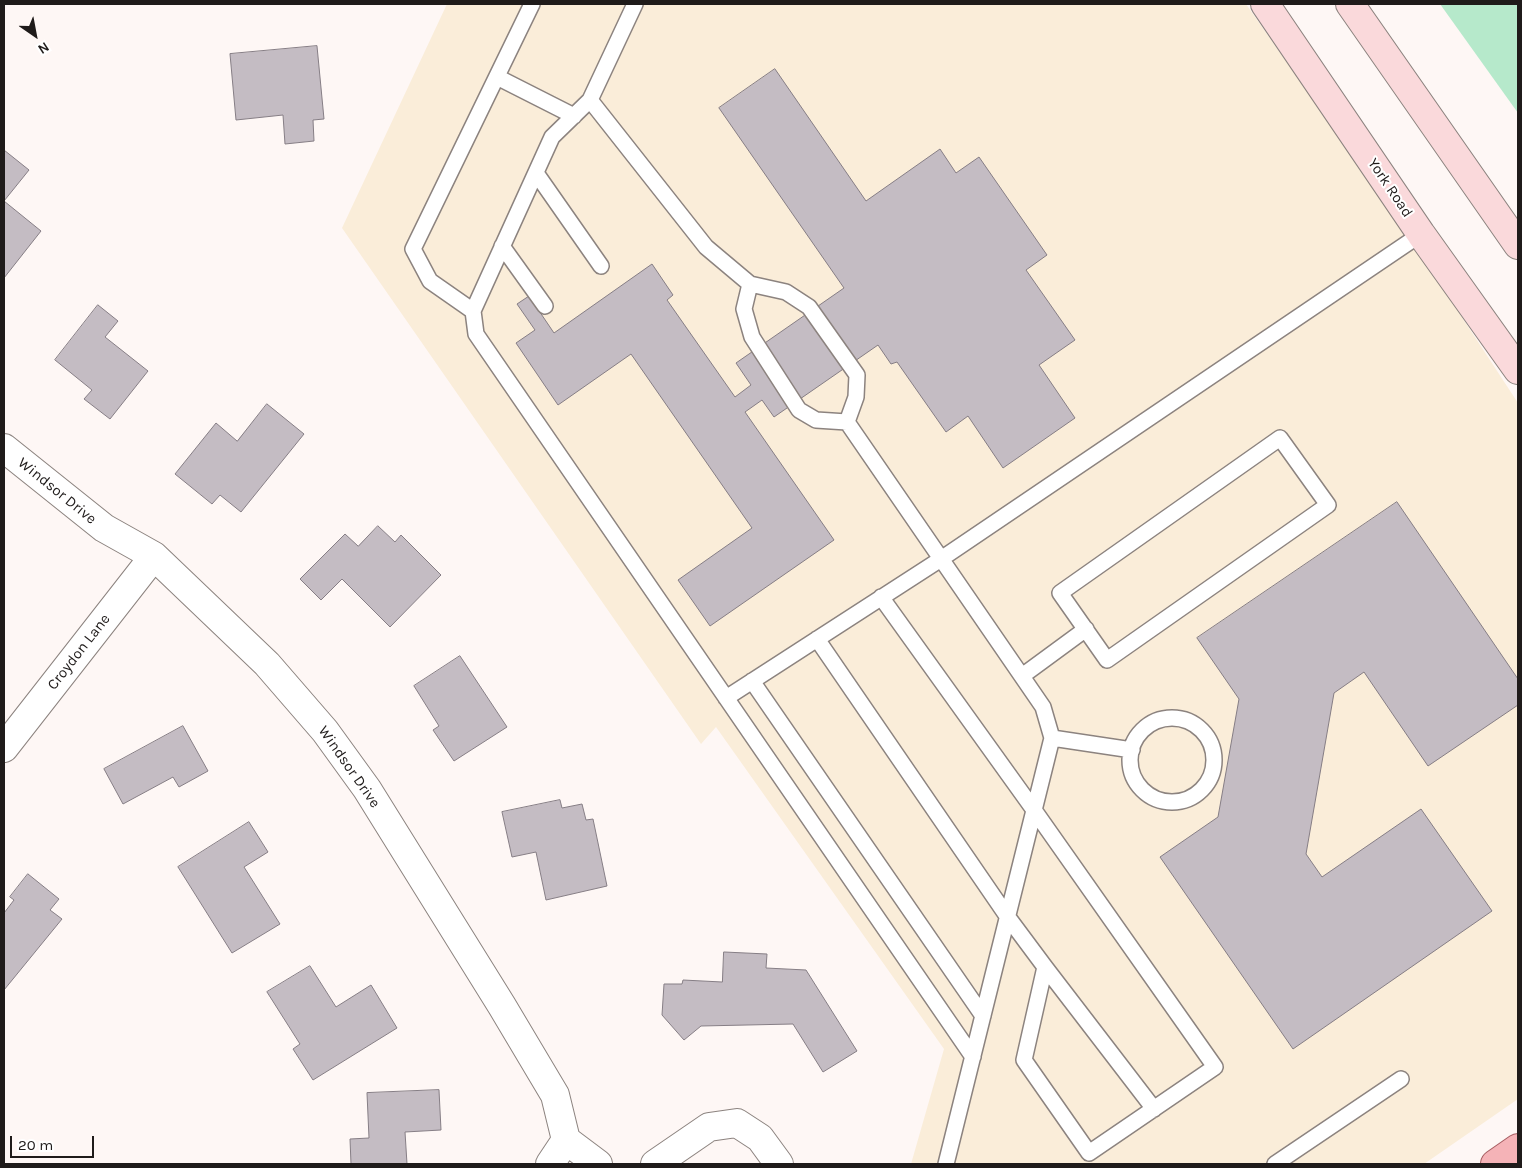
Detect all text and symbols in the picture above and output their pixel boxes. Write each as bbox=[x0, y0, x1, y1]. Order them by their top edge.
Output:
north arrow bbox=[10, 10, 60, 60]
text: N bbox=[35, 38, 52, 58]
street label: York Road bbox=[1364, 155, 1416, 221]
street label: Windsor Drive bbox=[14, 454, 100, 528]
street label: Croydon Lane bbox=[44, 610, 114, 694]
street label: Windsor Drive bbox=[314, 723, 384, 811]
scale bar bbox=[12, 1126, 96, 1158]
text: 20 m bbox=[18, 1136, 53, 1154]

